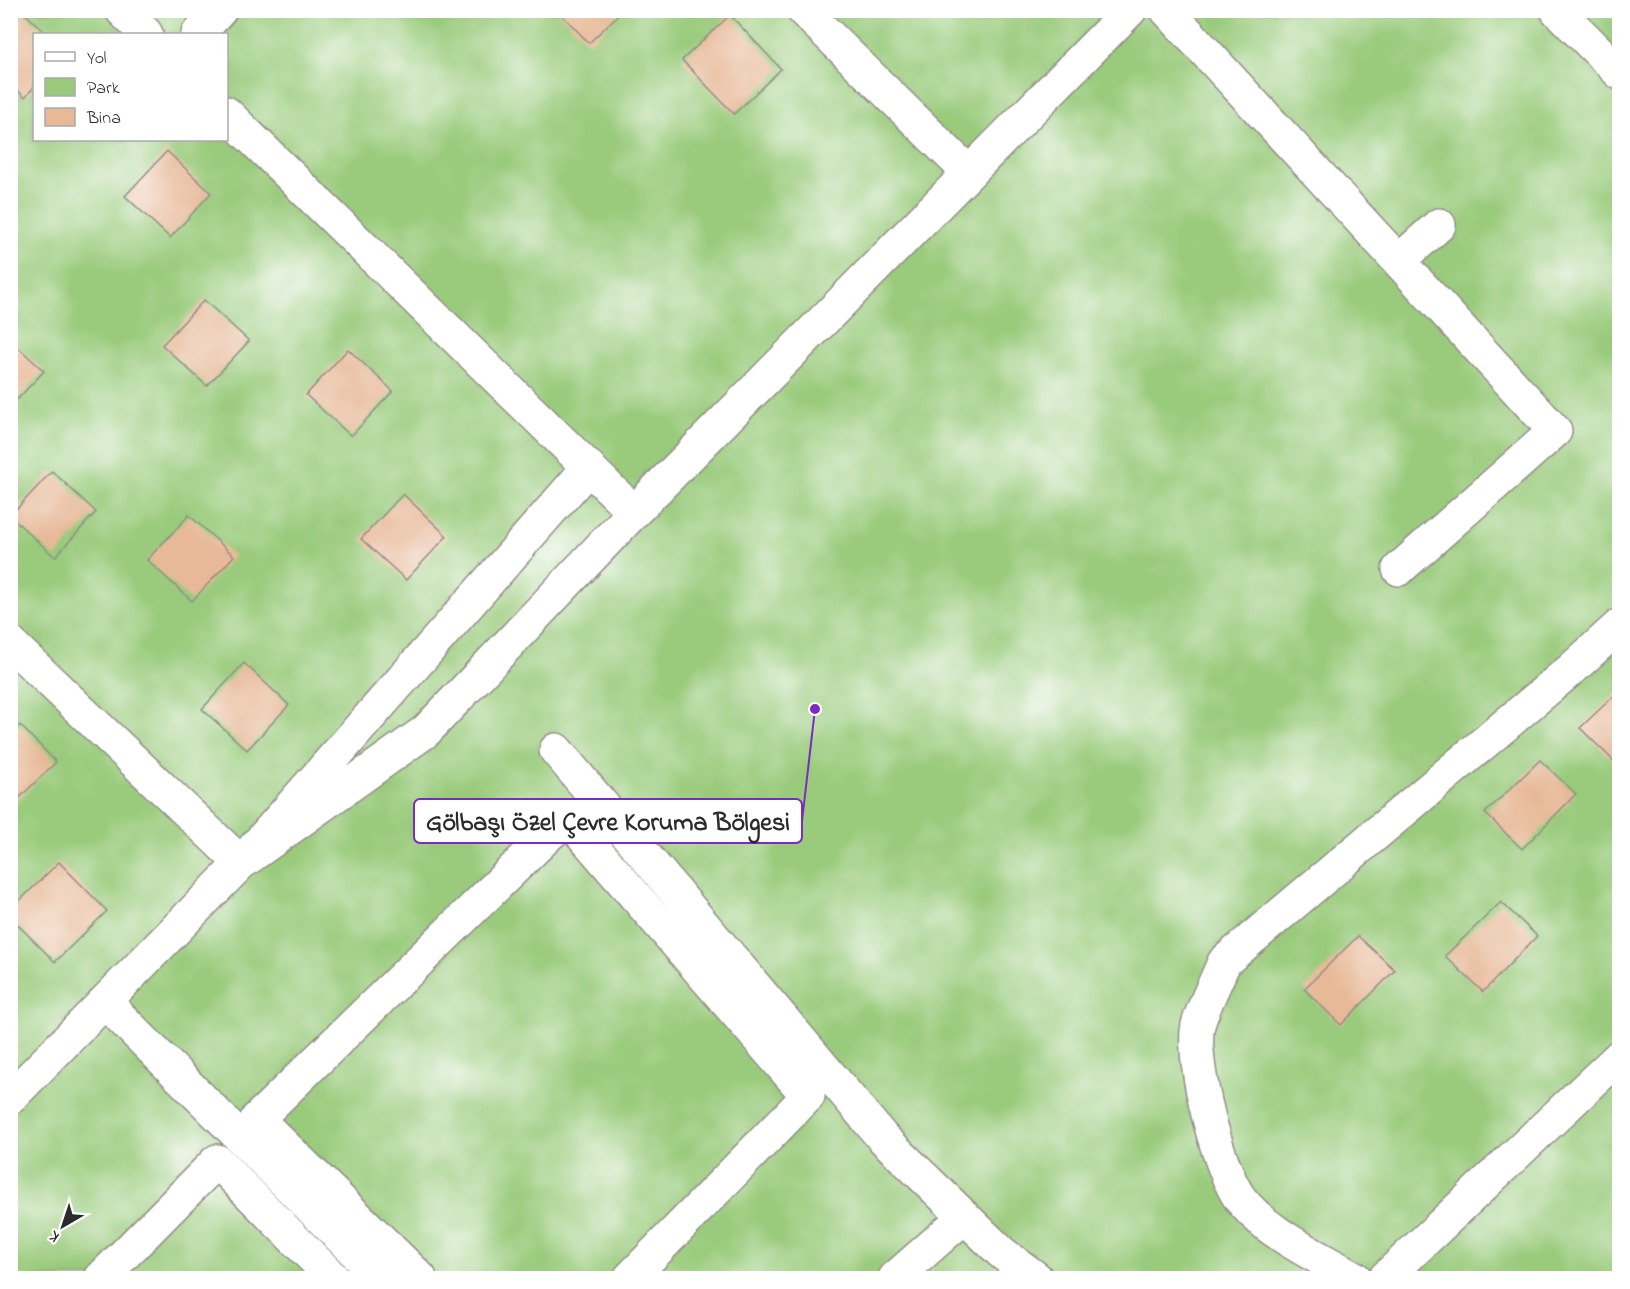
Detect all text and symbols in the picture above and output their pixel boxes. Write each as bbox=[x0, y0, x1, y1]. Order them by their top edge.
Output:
legend bbox=[33, 33, 228, 141]
text: Yol bbox=[87, 46, 107, 72]
text: Park bbox=[87, 76, 120, 102]
text: Bina bbox=[86, 106, 121, 132]
callout: Gölbaşı Özel Çevre Koruma Bölgesi bbox=[414, 799, 802, 843]
text: Gölbaşı Özel Çevre Koruma Bölgesi bbox=[426, 805, 790, 844]
north arrow bbox=[33, 1196, 93, 1256]
text: K bbox=[43, 1224, 65, 1248]

